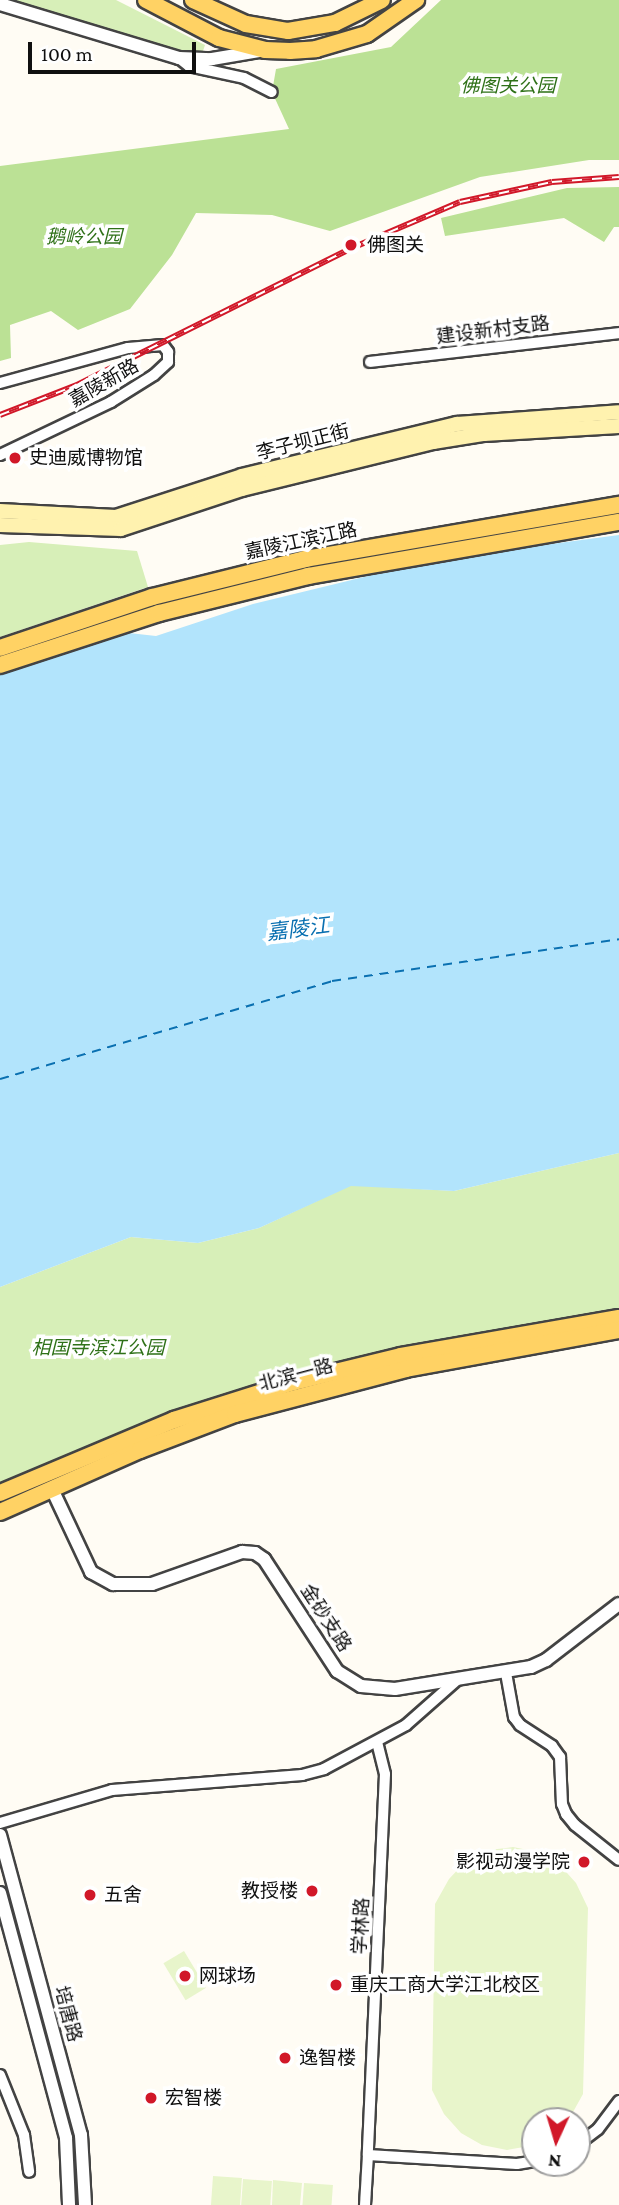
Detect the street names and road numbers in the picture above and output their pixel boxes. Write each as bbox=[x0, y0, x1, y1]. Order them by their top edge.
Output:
street label: 建设新村支路 bbox=[435, 312, 551, 348]
street label: 嘉陵新路 bbox=[65, 354, 143, 412]
street label: 李子坝正街 bbox=[254, 419, 352, 465]
street label: 嘉陵江滨江路 bbox=[243, 518, 359, 564]
street label: 北滨一路 bbox=[256, 1354, 336, 1396]
street label: 金砂支路 bbox=[296, 1580, 356, 1656]
street label: 学林路 bbox=[348, 1897, 374, 1955]
street label: 培唐路 bbox=[50, 1984, 86, 2044]

